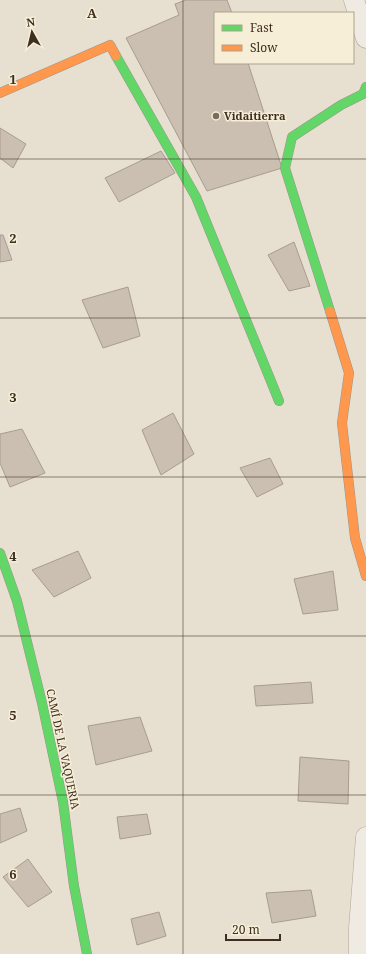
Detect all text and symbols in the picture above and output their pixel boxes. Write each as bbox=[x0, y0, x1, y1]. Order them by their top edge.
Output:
text: A bbox=[87, 4, 97, 22]
north arrow bbox=[12, 12, 52, 52]
legend bbox=[214, 12, 354, 64]
text: N bbox=[25, 14, 36, 30]
text: Fast bbox=[250, 19, 273, 36]
text: Slow bbox=[250, 39, 278, 56]
text: 1 bbox=[9, 70, 17, 88]
place label: Vidaitierra bbox=[224, 108, 286, 123]
marker: Vidaitierra bbox=[211, 111, 221, 121]
text: 2 bbox=[9, 229, 17, 247]
text: 3 bbox=[9, 388, 17, 406]
text: 4 bbox=[9, 547, 17, 565]
street label: CAMÍ DE LA VAQUERIA bbox=[43, 687, 84, 811]
text: 5 bbox=[9, 706, 17, 724]
text: 6 bbox=[9, 865, 17, 883]
scale bar bbox=[226, 916, 280, 942]
text: 20 m bbox=[232, 921, 260, 938]

